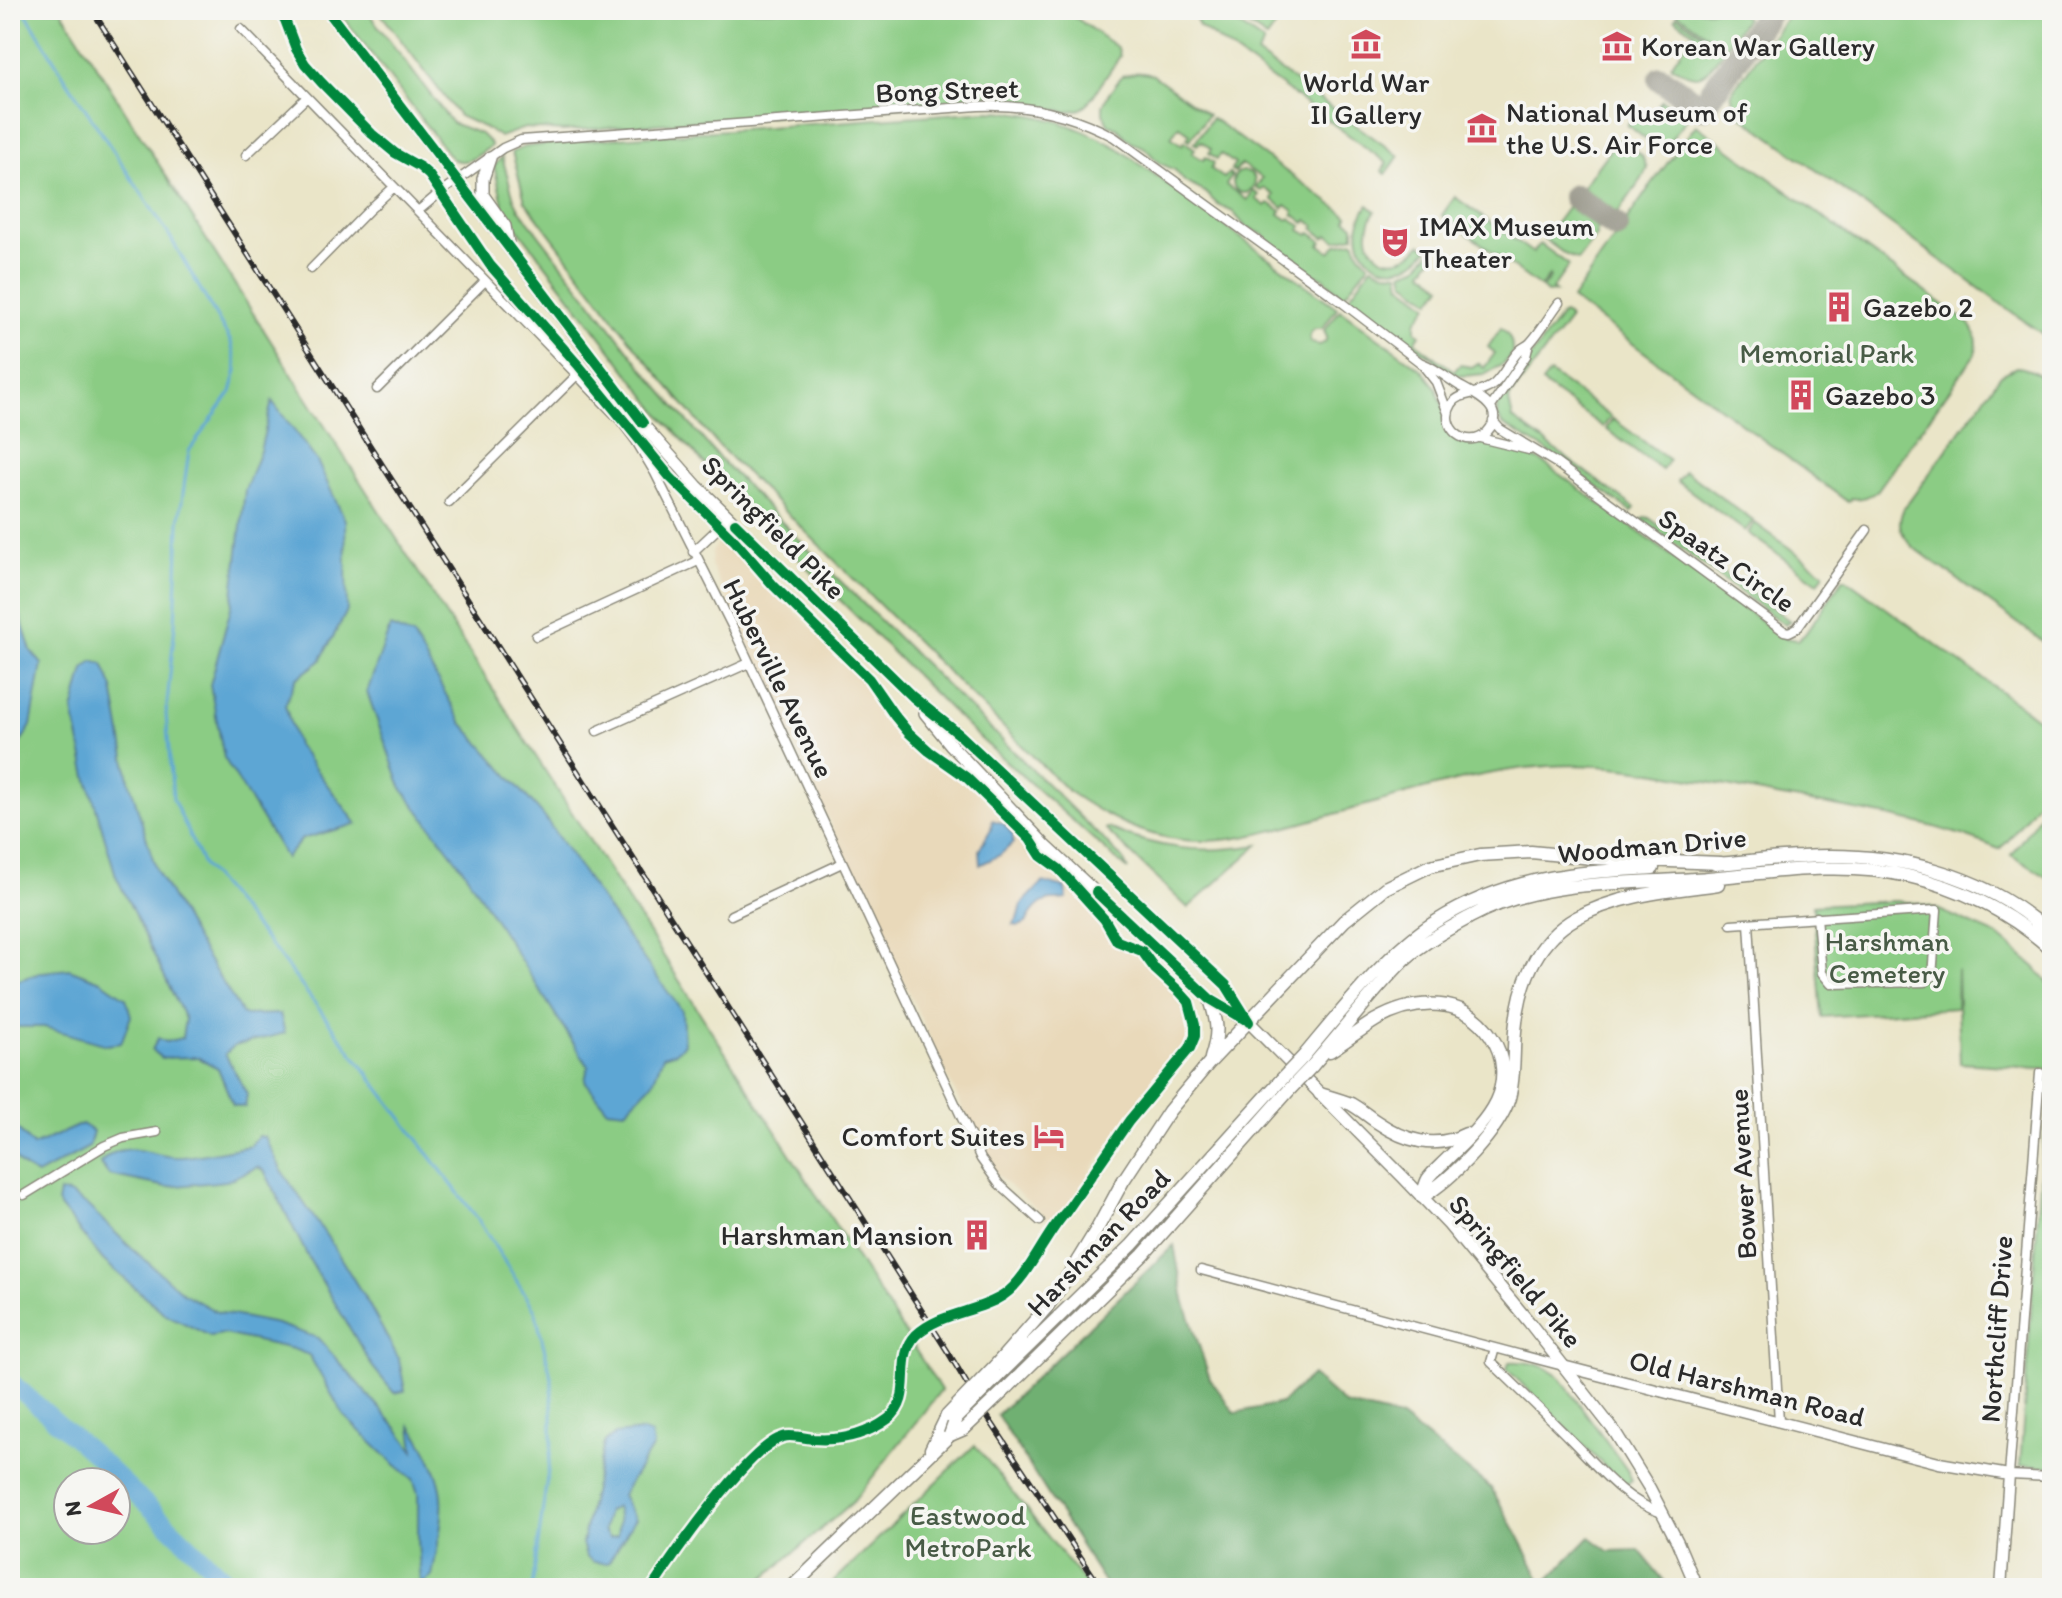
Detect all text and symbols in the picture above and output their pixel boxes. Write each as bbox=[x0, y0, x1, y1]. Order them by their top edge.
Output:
museum icon: World War II Gallery bbox=[1349, 27, 1383, 61]
museum icon: Korean War Gallery bbox=[1600, 29, 1634, 63]
place label: Korean War Gallery bbox=[1641, 29, 1875, 63]
place label: World War II Gallery bbox=[1303, 65, 1429, 131]
street label: Bong Street bbox=[875, 71, 1019, 109]
place label: National Museum of the U.S. Air Force bbox=[1506, 95, 1748, 161]
museum icon: National Museum of the U.S. Air Force bbox=[1465, 111, 1499, 145]
place label: IMAX Museum Theater bbox=[1419, 209, 1594, 275]
theatre icon: IMAX Museum Theater bbox=[1378, 225, 1412, 259]
building icon: Gazebo 2 bbox=[1822, 290, 1856, 324]
place label: Gazebo 2 bbox=[1863, 290, 1973, 324]
park label: Memorial Park bbox=[1740, 336, 1914, 370]
building icon: Gazebo 3 bbox=[1784, 378, 1818, 412]
place label: Gazebo 3 bbox=[1825, 378, 1936, 412]
street label: Springfield Pike bbox=[695, 448, 853, 606]
street label: Spaatz Circle bbox=[1652, 500, 1802, 620]
street label: Huberville Avenue bbox=[716, 573, 842, 783]
street label: Woodman Drive bbox=[1556, 820, 1748, 870]
park label: Harshman Cemetery bbox=[1825, 924, 1949, 990]
street label: Bower Avenue bbox=[1721, 1088, 1763, 1260]
place label: Comfort Suites bbox=[842, 1119, 1025, 1153]
hotel icon: Comfort Suites bbox=[1032, 1119, 1066, 1153]
street label: Harshman Road bbox=[1019, 1161, 1177, 1323]
street label: Springfield Pike bbox=[1442, 1187, 1590, 1355]
place label: Harshman Mansion bbox=[721, 1218, 953, 1252]
building icon: Harshman Mansion bbox=[960, 1218, 994, 1252]
street label: Northcliff Drive bbox=[1972, 1234, 2020, 1424]
street label: Old Harshman Road bbox=[1626, 1342, 1868, 1434]
north arrow bbox=[52, 1466, 132, 1546]
park label: Eastwood MetroPark bbox=[905, 1498, 1032, 1564]
text: N bbox=[58, 1499, 87, 1518]

